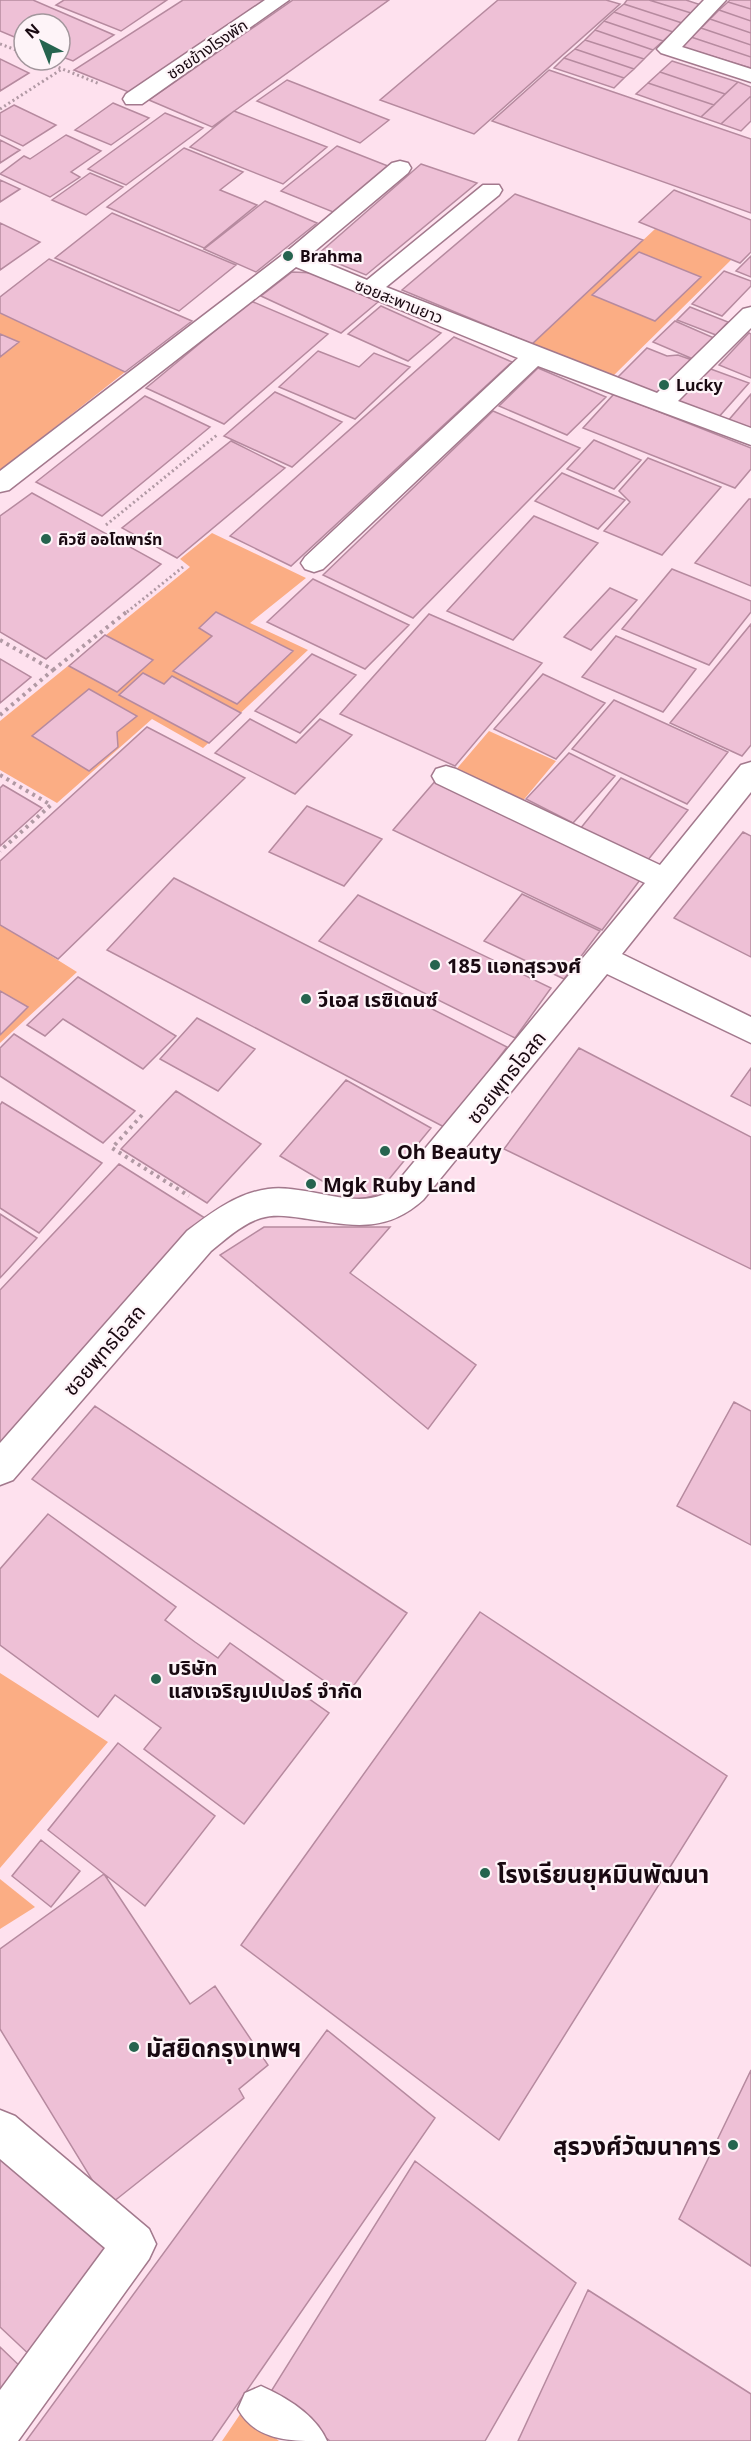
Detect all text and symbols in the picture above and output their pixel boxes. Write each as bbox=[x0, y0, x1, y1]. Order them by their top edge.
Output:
north arrow bbox=[12, 12, 72, 72]
street label: ซอยข้างโรงพัก bbox=[162, 14, 252, 84]
text: N bbox=[20, 18, 44, 43]
place label: Brahma bbox=[300, 245, 363, 267]
marker: Brahma bbox=[281, 249, 295, 263]
street label: ซอยสะพานยาว bbox=[352, 273, 446, 329]
place label: Lucky bbox=[676, 374, 724, 396]
marker: Lucky bbox=[657, 378, 671, 392]
place label: คิวซี ออโตพาร์ท bbox=[58, 528, 162, 550]
marker: คิวซี ออโตพาร์ท bbox=[39, 532, 53, 546]
place label: 185 แอทสุรวงศ์ bbox=[447, 952, 581, 979]
marker: 185 แอทสุรวงศ์ bbox=[428, 958, 442, 972]
place label: วีเอส เรซิเดนซ์ bbox=[318, 986, 438, 1013]
marker: วีเอส เรซิเดนซ์ bbox=[299, 992, 313, 1006]
street label: ซอยพุทธโอสถ bbox=[460, 1025, 552, 1129]
place label: Oh Beauty bbox=[397, 1138, 502, 1165]
marker: Oh Beauty bbox=[378, 1144, 392, 1158]
place label: Mgk Ruby Land bbox=[323, 1171, 476, 1198]
marker: Mgk Ruby Land bbox=[304, 1177, 318, 1191]
street label: ซอยพุทธโอสถ bbox=[57, 1299, 151, 1401]
place label: บริษัท แสงเจริญเปเปอร์ จำกัด bbox=[168, 1654, 362, 1704]
marker: บริษัท แสงเจริญเปเปอร์ จำกัด bbox=[149, 1672, 163, 1686]
place label: โรงเรียนยุหมินพัฒนา bbox=[497, 1857, 709, 1890]
marker: โรงเรียนยุหมินพัฒนา bbox=[478, 1866, 492, 1880]
place label: มัสยิดกรุงเทพฯ bbox=[146, 2031, 301, 2064]
marker: มัสยิดกรุงเทพฯ bbox=[127, 2040, 141, 2054]
place label: สุรวงศ์วัฒนาคาร bbox=[553, 2129, 721, 2162]
marker: สุรวงศ์วัฒนาคาร bbox=[726, 2138, 740, 2152]

